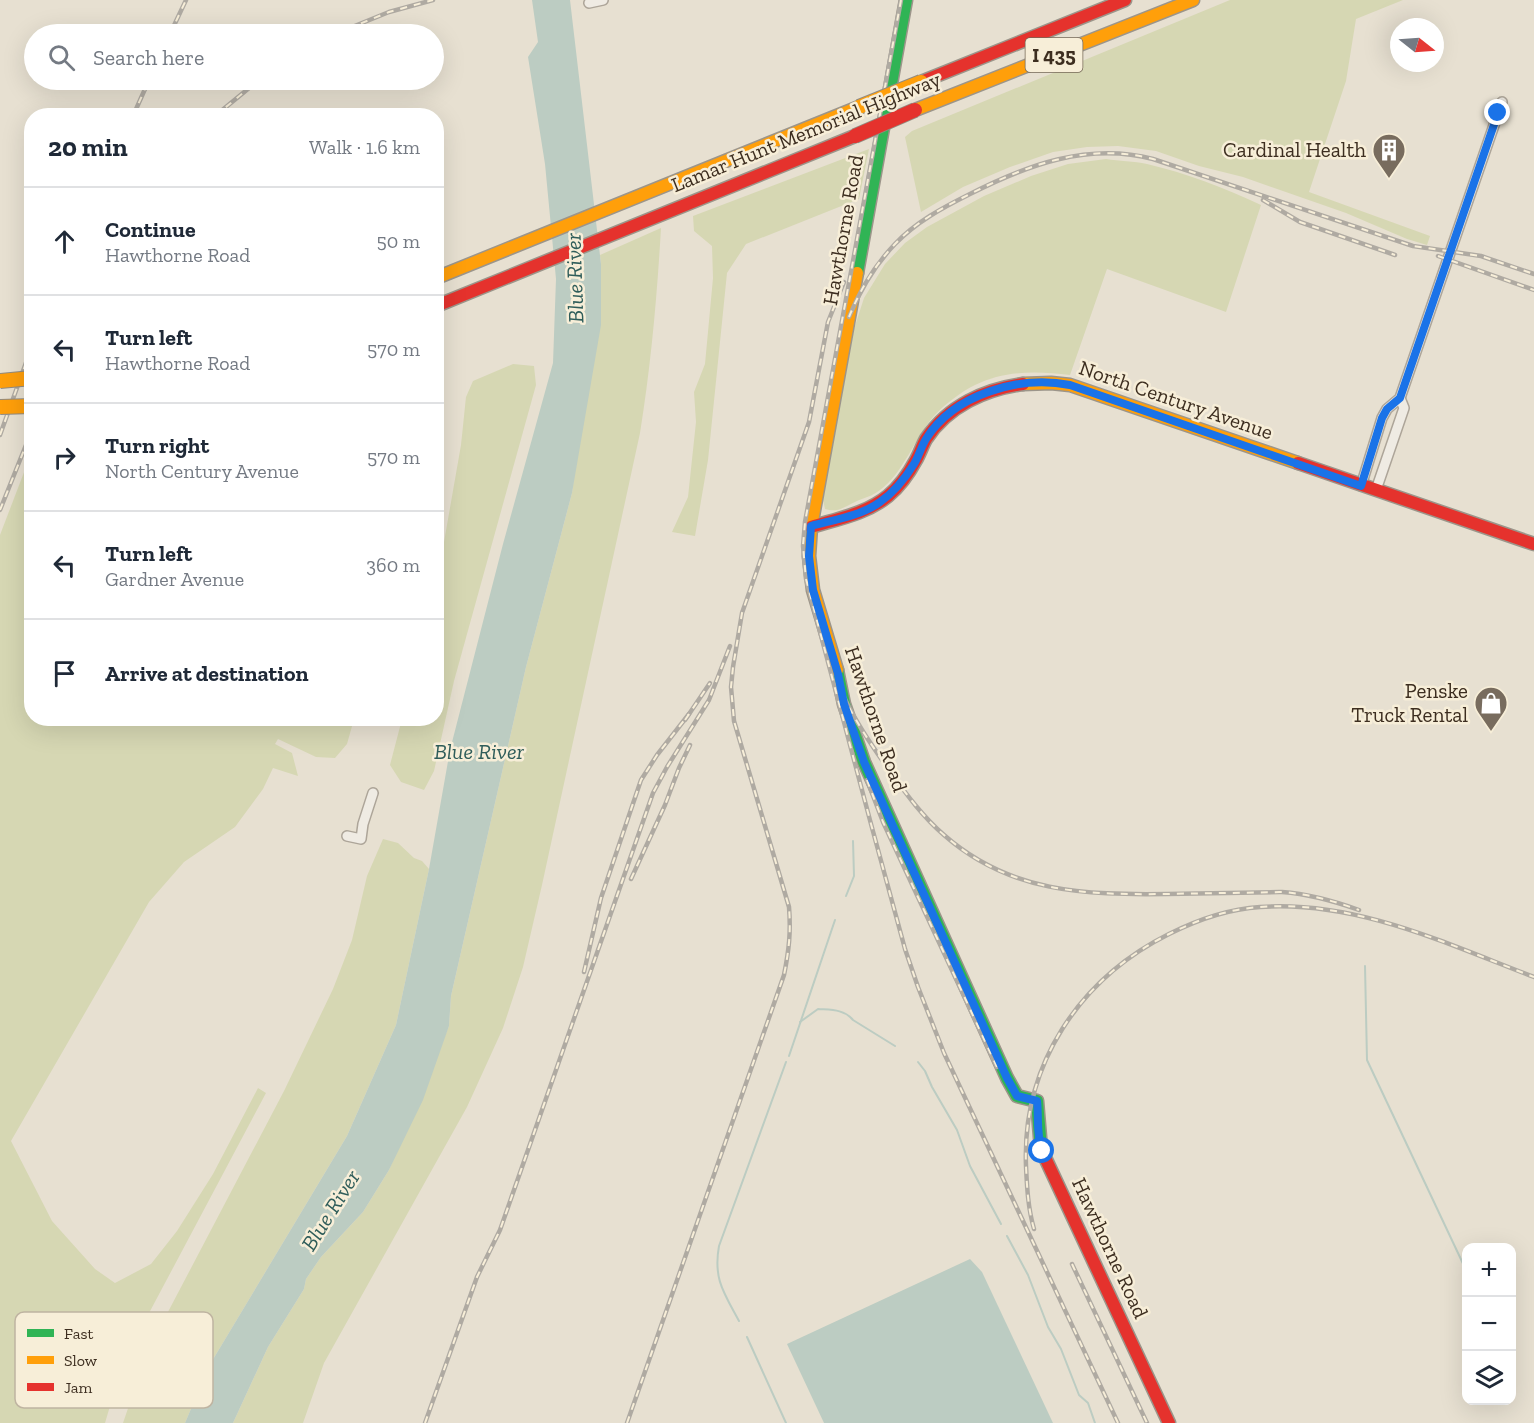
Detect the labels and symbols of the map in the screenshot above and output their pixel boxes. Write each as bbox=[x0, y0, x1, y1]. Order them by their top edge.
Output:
north arrow bbox=[1390, 18, 1444, 72]
road number: I 435 bbox=[1026, 38, 1082, 72]
street label: Lamar Hunt Memorial Highway bbox=[668, 66, 944, 197]
route end bbox=[1484, 99, 1510, 125]
building icon: Cardinal Health bbox=[1371, 132, 1407, 179]
place label: Cardinal Health bbox=[1223, 137, 1366, 162]
street label: Hawthorne Road bbox=[817, 152, 868, 307]
water label: Blue River bbox=[559, 232, 590, 324]
street label: North Century Avenue bbox=[1076, 355, 1277, 445]
street label: Hawthorne Road bbox=[840, 643, 913, 795]
place label: Penske Truck Rental bbox=[1351, 678, 1468, 727]
shop icon: Penske Truck Rental bbox=[1473, 685, 1509, 732]
water label: Blue River bbox=[434, 738, 525, 765]
route start bbox=[1028, 1137, 1054, 1163]
water label: Blue River bbox=[295, 1164, 366, 1256]
street label: Hawthorne Road bbox=[1067, 1173, 1154, 1323]
legend bbox=[15, 1312, 213, 1408]
text: Fast bbox=[64, 1324, 93, 1343]
text: Slow bbox=[64, 1351, 98, 1370]
text: Jam bbox=[64, 1378, 93, 1397]

